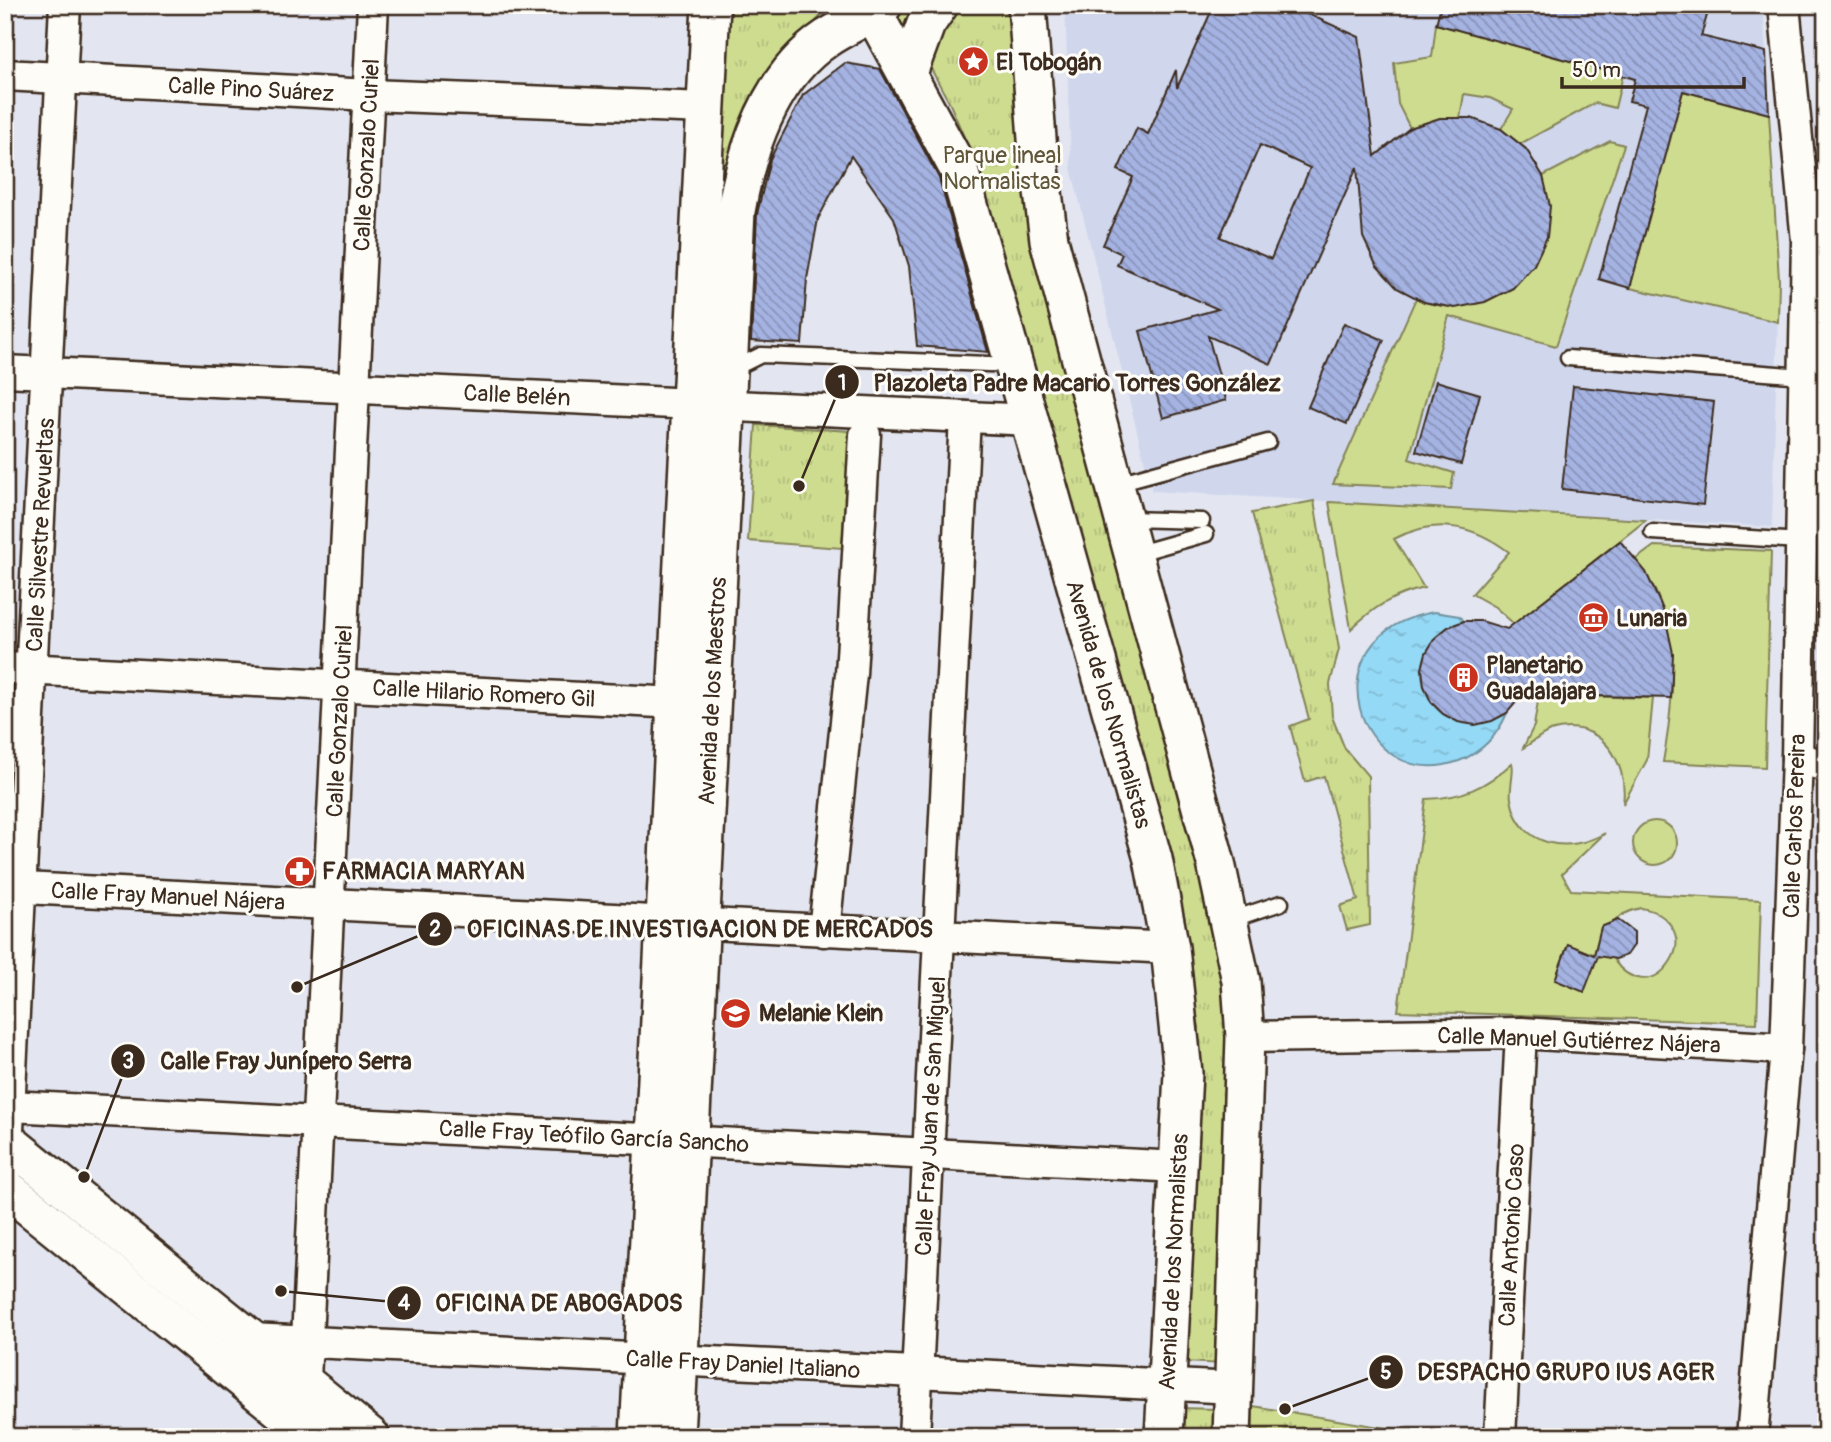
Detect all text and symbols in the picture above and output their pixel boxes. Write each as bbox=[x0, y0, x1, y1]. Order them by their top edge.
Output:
place icon: El Tobogán bbox=[956, 45, 990, 79]
scale bar bbox=[1562, 46, 1744, 90]
place label: El Tobogán bbox=[996, 48, 1101, 77]
text: 50 m bbox=[1572, 57, 1621, 84]
street label: Calle Gonzalo Curiel bbox=[347, 58, 386, 252]
street label: Calle Pino Suárez bbox=[167, 71, 335, 108]
park label: Parque lineal Normalistas bbox=[942, 141, 1062, 196]
callout: Plazoleta Padre Macario Torres González bbox=[824, 360, 1295, 405]
text: Plazoleta Padre Macario Torres González bbox=[873, 369, 1281, 398]
text: 1 bbox=[838, 370, 846, 397]
street label: Calle Belén bbox=[463, 378, 571, 413]
street label: Calle Silvestre Revueltas bbox=[20, 417, 61, 653]
street label: Avenida de los Maestros bbox=[692, 576, 733, 806]
street label: Avenida de los Normalistas bbox=[1059, 577, 1158, 832]
museum icon: Lunaria bbox=[1576, 601, 1610, 635]
place label: Lunaria bbox=[1616, 604, 1688, 633]
street label: Calle Gonzalo Curiel bbox=[320, 624, 359, 818]
place label: Planetario Guadalajara bbox=[1486, 651, 1597, 706]
building icon: Planetario Guadalajara bbox=[1446, 661, 1480, 695]
street label: Calle Hilario Romero Gil bbox=[372, 673, 596, 714]
street label: Calle Carlos Pereira bbox=[1777, 733, 1812, 919]
pharmacy icon: FARMACIA MARYAN bbox=[282, 854, 316, 888]
place label: FARMACIA MARYAN bbox=[322, 857, 525, 886]
street label: Calle Fray Manuel Nájera bbox=[50, 876, 286, 917]
callout: OFICINAS DE INVESTIGACION DE MERCADOS bbox=[418, 907, 947, 952]
text: OFICINAS DE INVESTIGACION DE MERCADOS bbox=[467, 915, 933, 944]
text: 2 bbox=[429, 916, 441, 943]
street label: Calle Fray Juan de San Miguel bbox=[909, 975, 952, 1257]
school or university icon: Melanie Klein bbox=[719, 996, 753, 1030]
place label: Melanie Klein bbox=[759, 999, 883, 1028]
street label: Calle Manuel Gutiérrez Nájera bbox=[1437, 1021, 1721, 1060]
callout: Calle Fray Junípero Serra bbox=[111, 1038, 425, 1083]
text: Calle Fray Junípero Serra bbox=[160, 1047, 412, 1076]
text: 3 bbox=[122, 1048, 134, 1075]
street label: Calle Fray Teófilo García Sancho bbox=[438, 1114, 750, 1159]
street label: Avenida de los Normalistas bbox=[1152, 1133, 1195, 1391]
street label: Calle Antonio Caso bbox=[1492, 1143, 1531, 1327]
callout: OFICINA DE ABOGADOS bbox=[386, 1280, 697, 1325]
text: OFICINA DE ABOGADOS bbox=[435, 1289, 683, 1318]
text: 4 bbox=[398, 1290, 411, 1317]
street label: Calle Fray Daniel Italiano bbox=[625, 1344, 861, 1385]
callout: DESPACHO GRUPO IUS AGER bbox=[1368, 1349, 1729, 1394]
text: DESPACHO GRUPO IUS AGER bbox=[1417, 1358, 1715, 1387]
text: 5 bbox=[1380, 1359, 1392, 1386]

